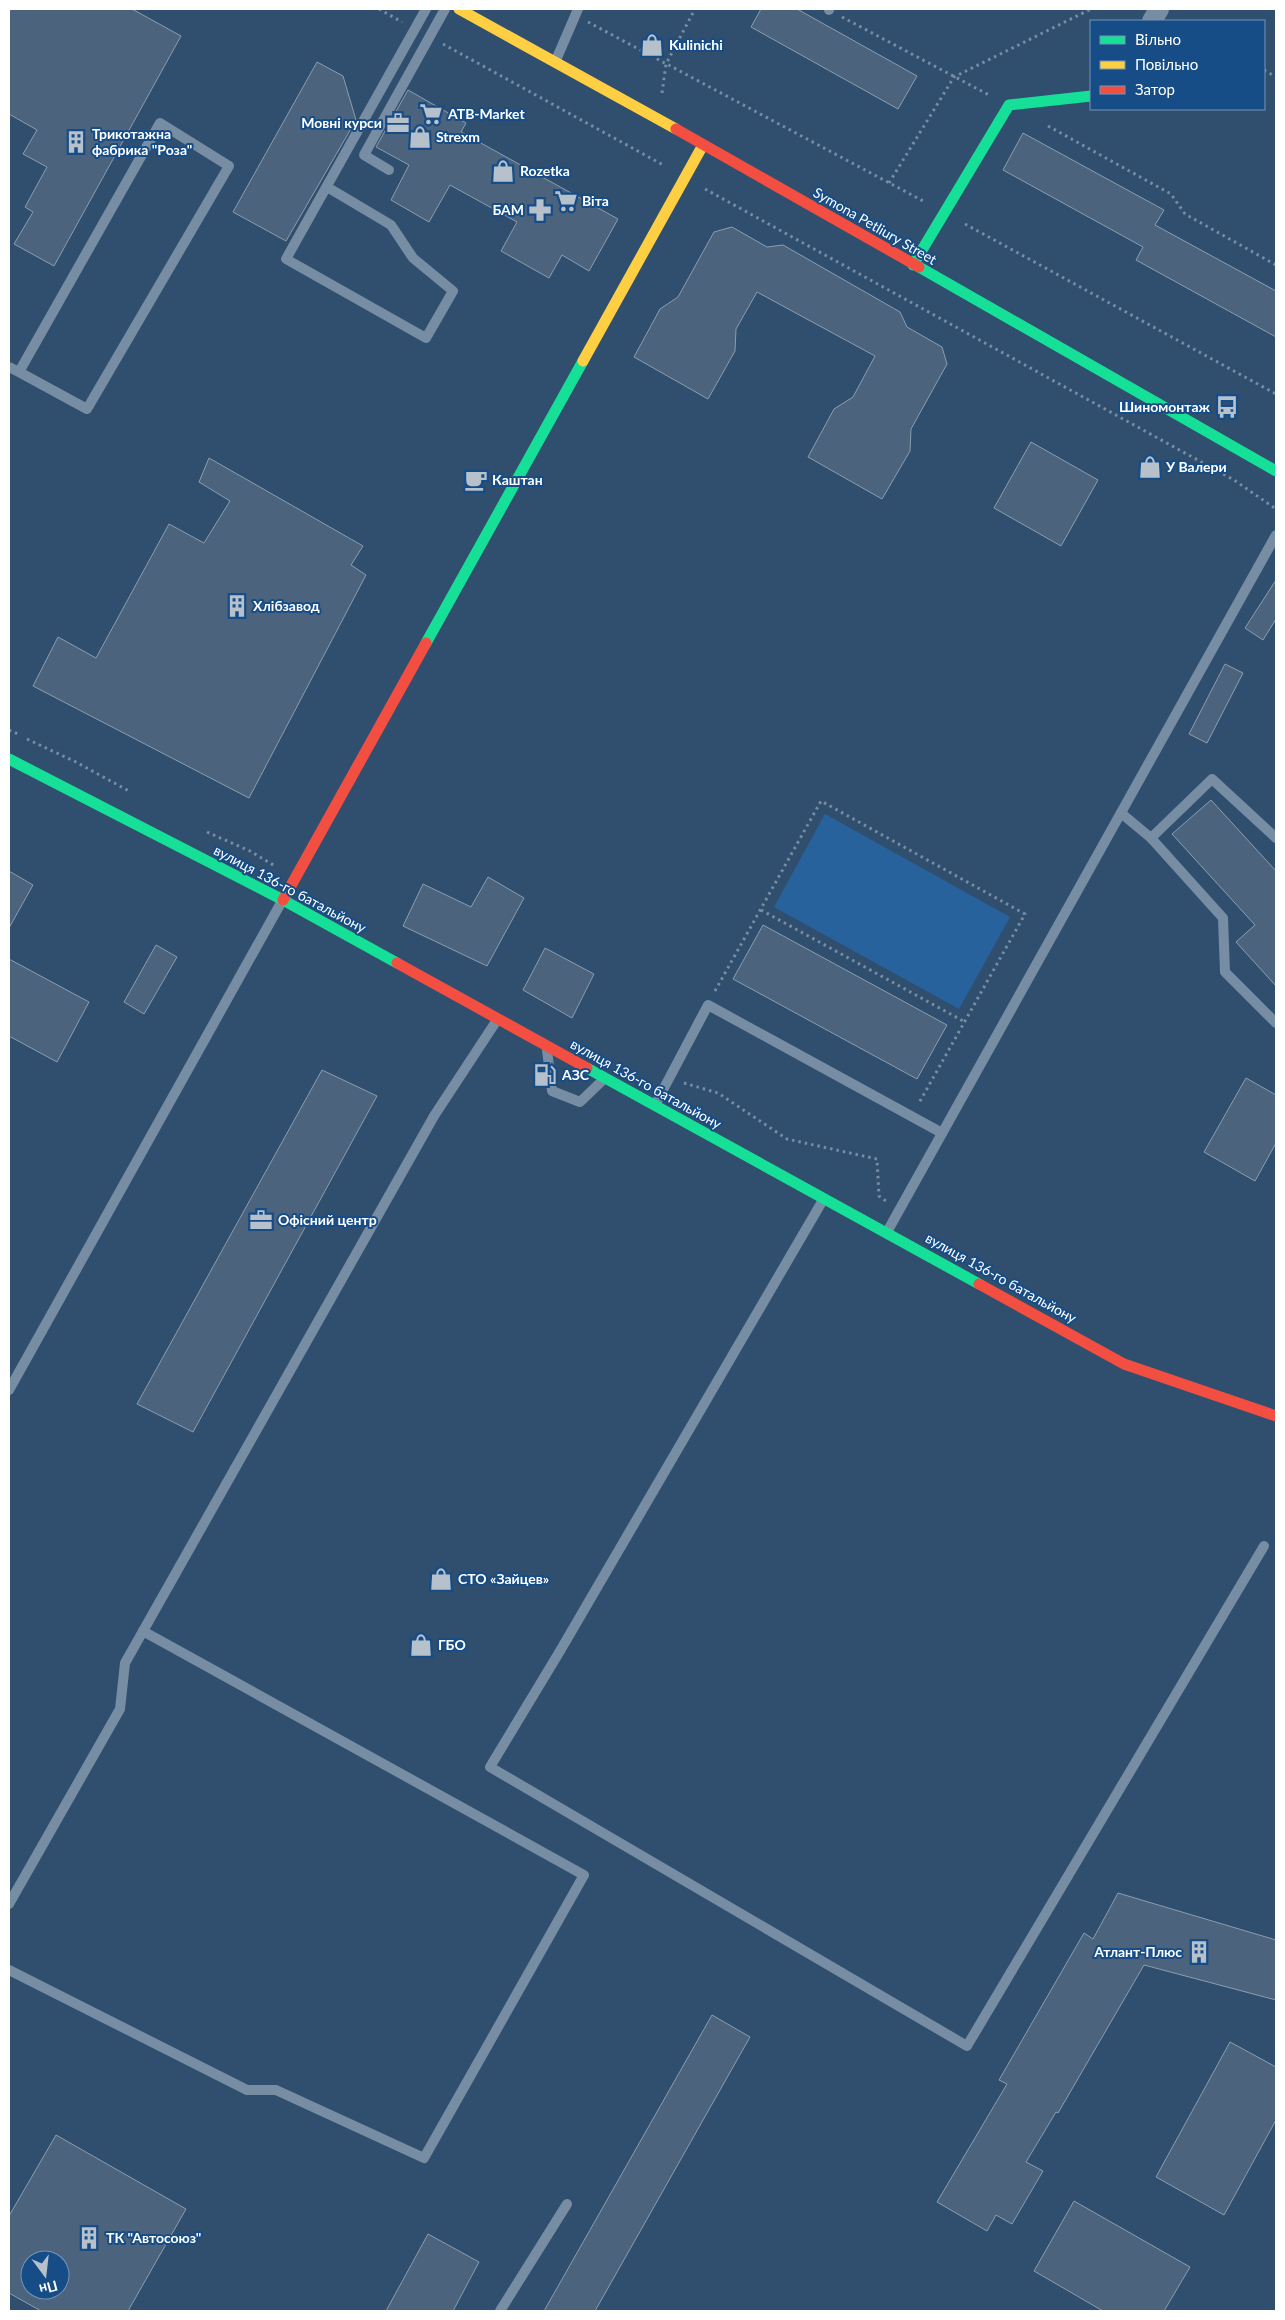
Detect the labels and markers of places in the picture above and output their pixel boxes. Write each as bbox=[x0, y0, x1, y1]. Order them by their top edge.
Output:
shop icon: Kulinichi bbox=[639, 32, 665, 58]
place label: Kulinichi bbox=[669, 36, 723, 53]
supermarket icon: ATB-Market bbox=[418, 101, 444, 127]
place label: ATB-Market bbox=[447, 105, 525, 122]
office icon: Мовні курси bbox=[385, 110, 411, 136]
place label: Мовні курси bbox=[301, 114, 382, 131]
shop icon: Strexm bbox=[407, 124, 433, 150]
place label: Трикотажна фабрика "Роза" bbox=[92, 125, 192, 158]
place label: Strexm bbox=[436, 128, 480, 145]
building icon: Трикотажна фабрика "Роза" bbox=[63, 129, 89, 155]
shop icon: Rozetka bbox=[490, 158, 516, 184]
place label: Rozetka bbox=[520, 162, 570, 179]
supermarket icon: Віта bbox=[553, 188, 579, 214]
place label: Віта bbox=[582, 192, 609, 209]
pharmacy icon: БАМ bbox=[527, 197, 553, 223]
place label: БАМ bbox=[492, 201, 524, 218]
bus stop icon: Шиномонтаж bbox=[1214, 394, 1240, 420]
place label: Шиномонтаж bbox=[1119, 398, 1211, 415]
shop icon: У Валери bbox=[1137, 454, 1163, 480]
place label: У Валери bbox=[1165, 458, 1227, 475]
cafe icon: Каштан bbox=[463, 467, 489, 493]
place label: Каштан bbox=[492, 471, 543, 488]
building icon: Хлібзавод bbox=[224, 593, 250, 619]
place label: Хлібзавод bbox=[253, 597, 320, 614]
fuel station icon: АЗС bbox=[532, 1062, 558, 1088]
place label: АЗС bbox=[561, 1066, 590, 1083]
office icon: Офісний центр bbox=[248, 1207, 274, 1233]
place label: Офісний центр bbox=[278, 1211, 377, 1228]
shop icon: СТО «Зайцев» bbox=[428, 1566, 454, 1592]
place label: СТО «Зайцев» bbox=[458, 1570, 549, 1587]
shop icon: ГБО bbox=[408, 1632, 434, 1658]
place label: ГБО bbox=[438, 1636, 466, 1653]
building icon: Атлант-Плюс bbox=[1186, 1939, 1212, 1965]
place label: Атлант-Плюс bbox=[1093, 1943, 1182, 1960]
building icon: ТК "Автосоюз" bbox=[76, 2225, 102, 2251]
place label: ТК "Автосоюз" bbox=[106, 2229, 201, 2246]

